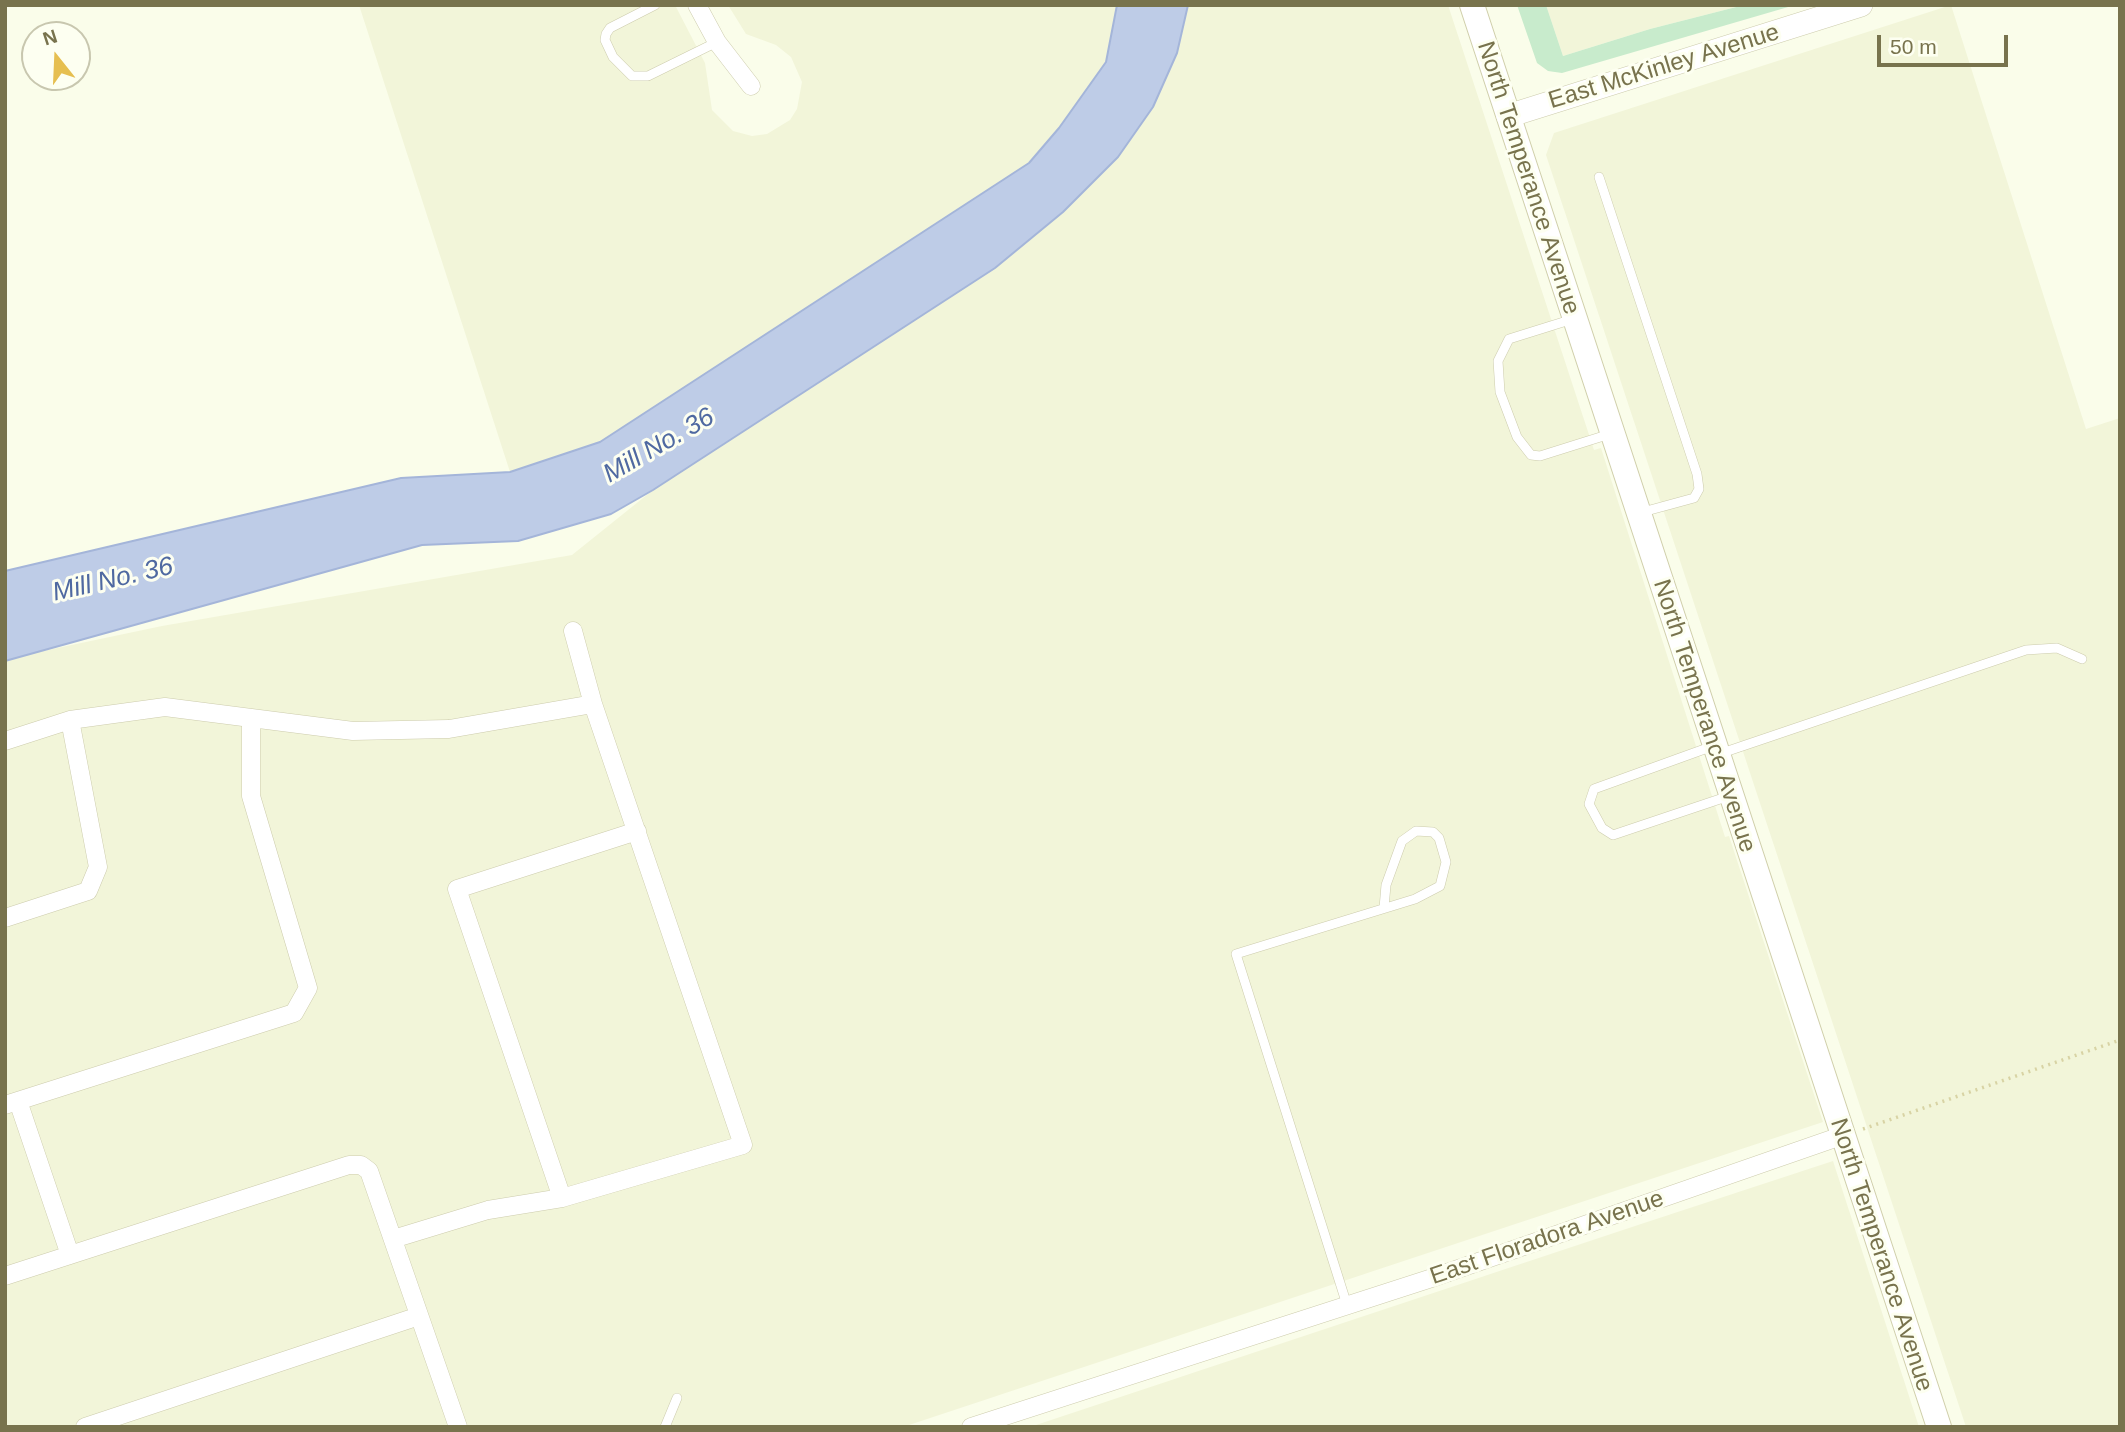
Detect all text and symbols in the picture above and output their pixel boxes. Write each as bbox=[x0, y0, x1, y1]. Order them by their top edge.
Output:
street label: East McKinley Avenue bbox=[1545, 18, 1783, 116]
north arrow bbox=[21, 21, 91, 91]
scale bar bbox=[1880, 21, 2011, 65]
text: N bbox=[40, 25, 60, 50]
text: 50 m bbox=[1890, 35, 1937, 58]
street label: North Temperance Avenue bbox=[1470, 38, 1586, 318]
water label: Mill No. 36 bbox=[598, 402, 720, 490]
water label: Mill No. 36 bbox=[50, 551, 176, 609]
street label: North Temperance Avenue bbox=[1646, 576, 1762, 856]
street label: North Temperance Avenue bbox=[1823, 1115, 1939, 1395]
street label: East Floradora Avenue bbox=[1426, 1184, 1668, 1292]

